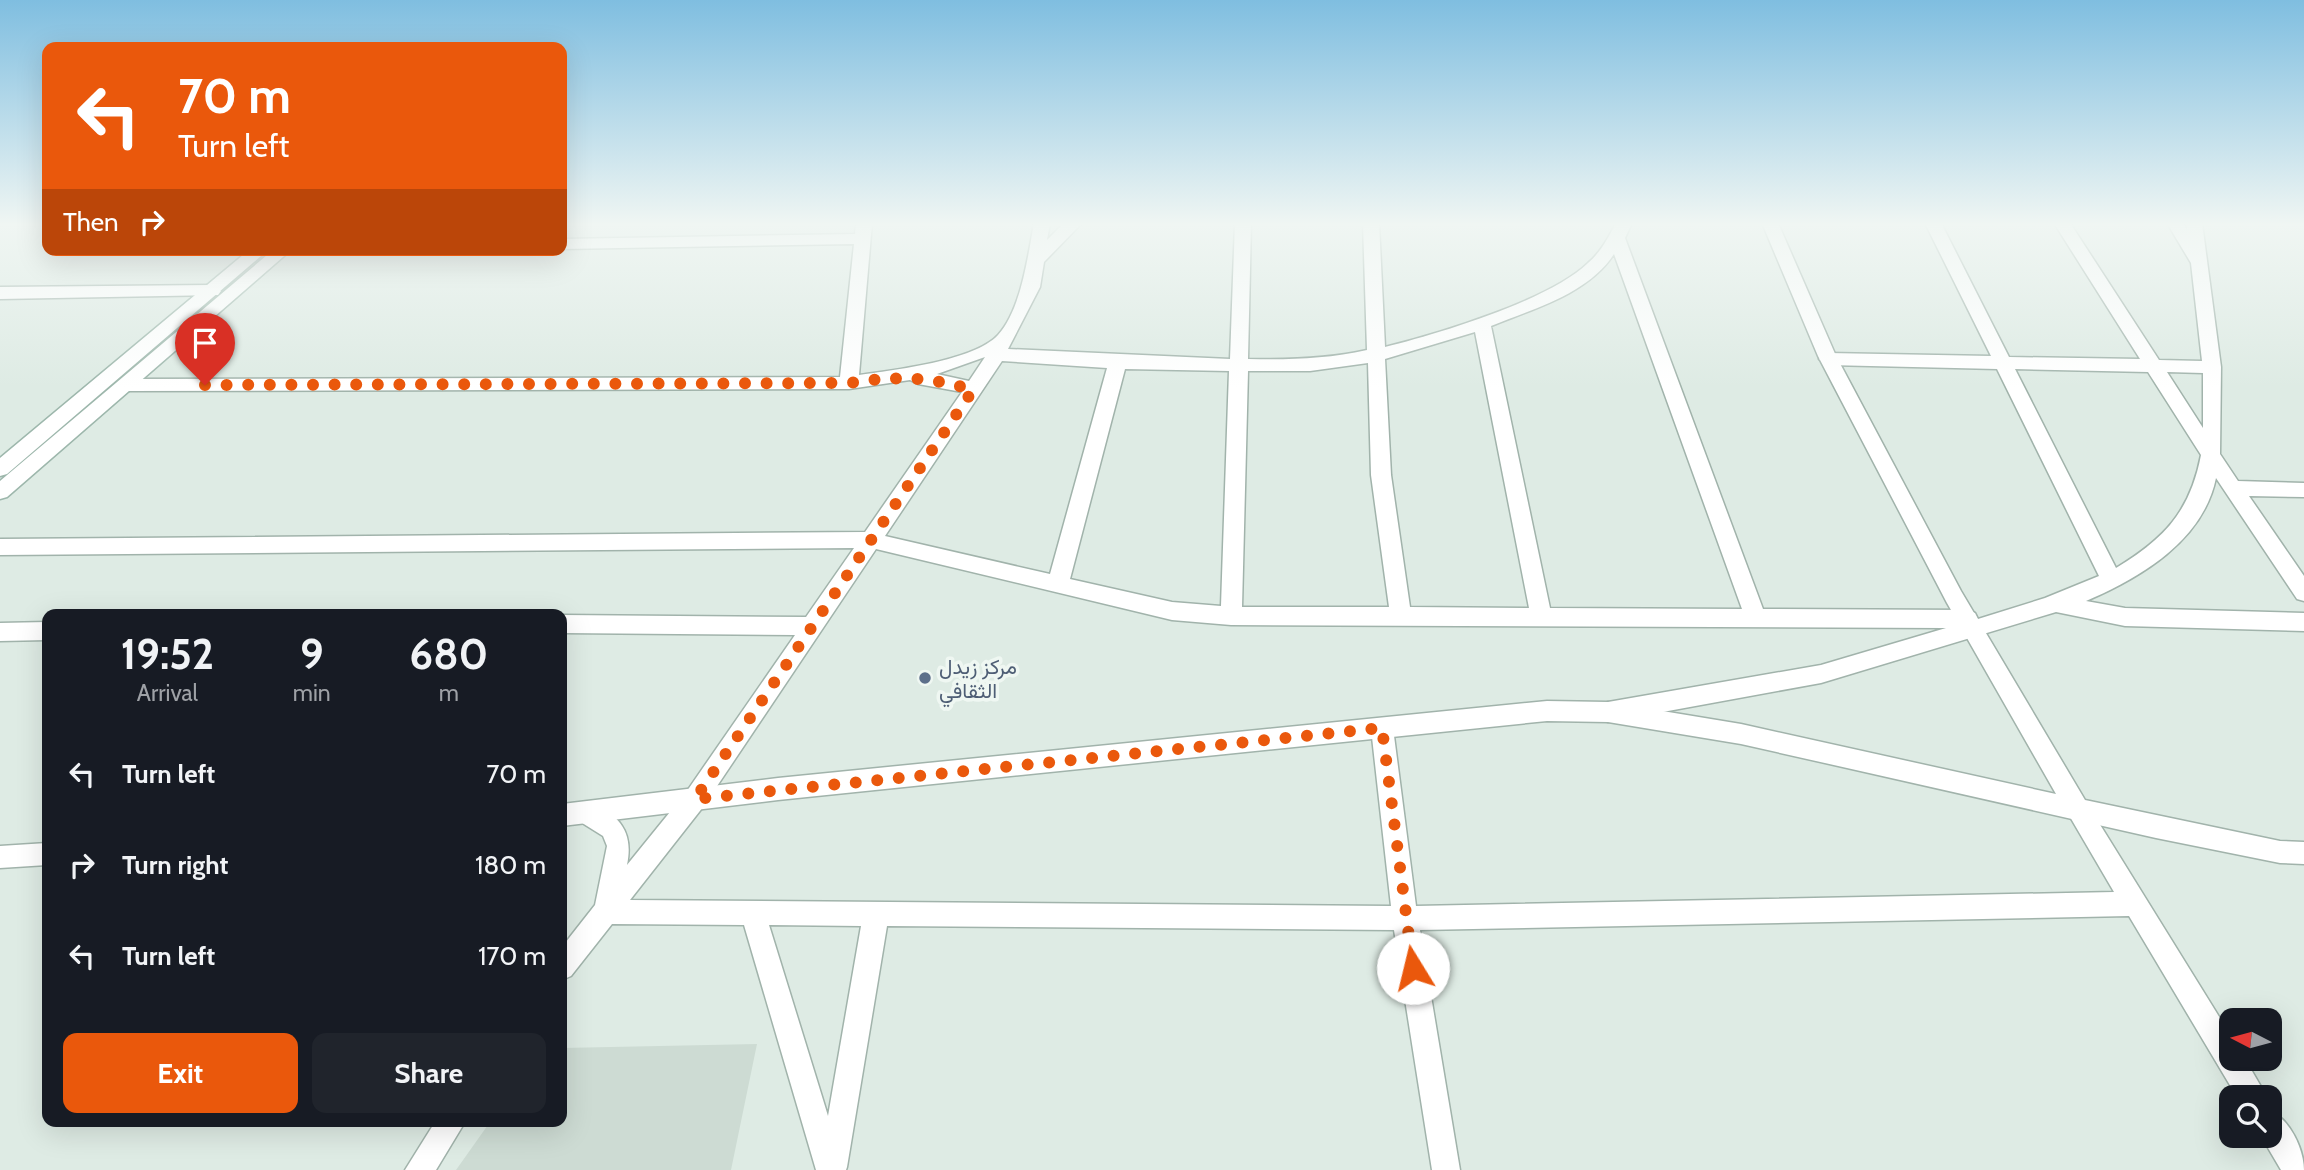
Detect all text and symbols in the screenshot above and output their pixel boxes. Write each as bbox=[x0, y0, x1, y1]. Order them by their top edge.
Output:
text: 70 m bbox=[178, 66, 291, 125]
icon: left bbox=[63, 70, 154, 161]
text: Turn left bbox=[178, 126, 289, 165]
icon: right bbox=[133, 203, 171, 241]
text: Then bbox=[63, 206, 119, 238]
pin bbox=[175, 313, 235, 385]
icon: arrive bbox=[186, 324, 224, 362]
text: 19:52 bbox=[121, 628, 214, 680]
text: 9 bbox=[300, 628, 324, 680]
text: 680 bbox=[410, 628, 488, 680]
place label: مركز زيدل الثقافي bbox=[939, 654, 1017, 708]
marker: مركز زيدل الثقافي bbox=[917, 670, 933, 686]
text: Arrival bbox=[137, 679, 198, 707]
text: min bbox=[293, 679, 331, 707]
text: m bbox=[439, 679, 459, 707]
icon: left bbox=[63, 755, 101, 793]
text: Turn left bbox=[122, 758, 215, 790]
text: 70 m bbox=[486, 758, 546, 790]
icon: right bbox=[63, 846, 101, 884]
text: Turn right bbox=[122, 849, 228, 881]
text: 180 m bbox=[475, 849, 546, 881]
position arrow bbox=[1376, 931, 1450, 1005]
icon: left bbox=[63, 937, 101, 975]
text: Turn left bbox=[122, 940, 215, 972]
text: 170 m bbox=[478, 940, 546, 972]
north arrow bbox=[2219, 1008, 2282, 1071]
map controls bbox=[2219, 1008, 2282, 1148]
button: Exit bbox=[63, 1033, 298, 1113]
button: Share bbox=[312, 1033, 546, 1113]
button: search bbox=[2219, 1085, 2282, 1148]

